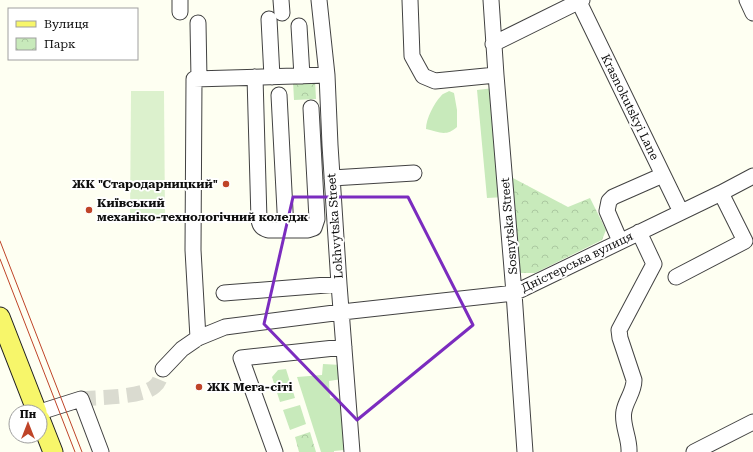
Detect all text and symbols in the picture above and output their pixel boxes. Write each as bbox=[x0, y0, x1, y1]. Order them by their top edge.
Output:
legend bbox=[8, 8, 138, 60]
text: Вулиця bbox=[44, 17, 89, 31]
text: Парк bbox=[44, 37, 76, 51]
street label: Krasnokutskyi Lane bbox=[598, 52, 662, 162]
street label: Lokhvytska Street bbox=[324, 172, 346, 279]
street label: Sosnytska Street bbox=[498, 176, 520, 275]
place label: ЖК "Стародарницкий" bbox=[72, 177, 218, 191]
marker: ЖК "Стародарницкий" bbox=[221, 179, 231, 189]
place label: Київський механіко-технологічний коледж bbox=[97, 196, 309, 224]
marker: Київський механіко-технологічний коледж bbox=[84, 205, 94, 215]
street label: Дністерська вулиця bbox=[519, 229, 635, 295]
place label: ЖК Мега-сіті bbox=[207, 380, 292, 394]
marker: ЖК Мега-сіті bbox=[194, 382, 204, 392]
north arrow bbox=[8, 404, 48, 444]
text: Пн bbox=[20, 408, 37, 421]

